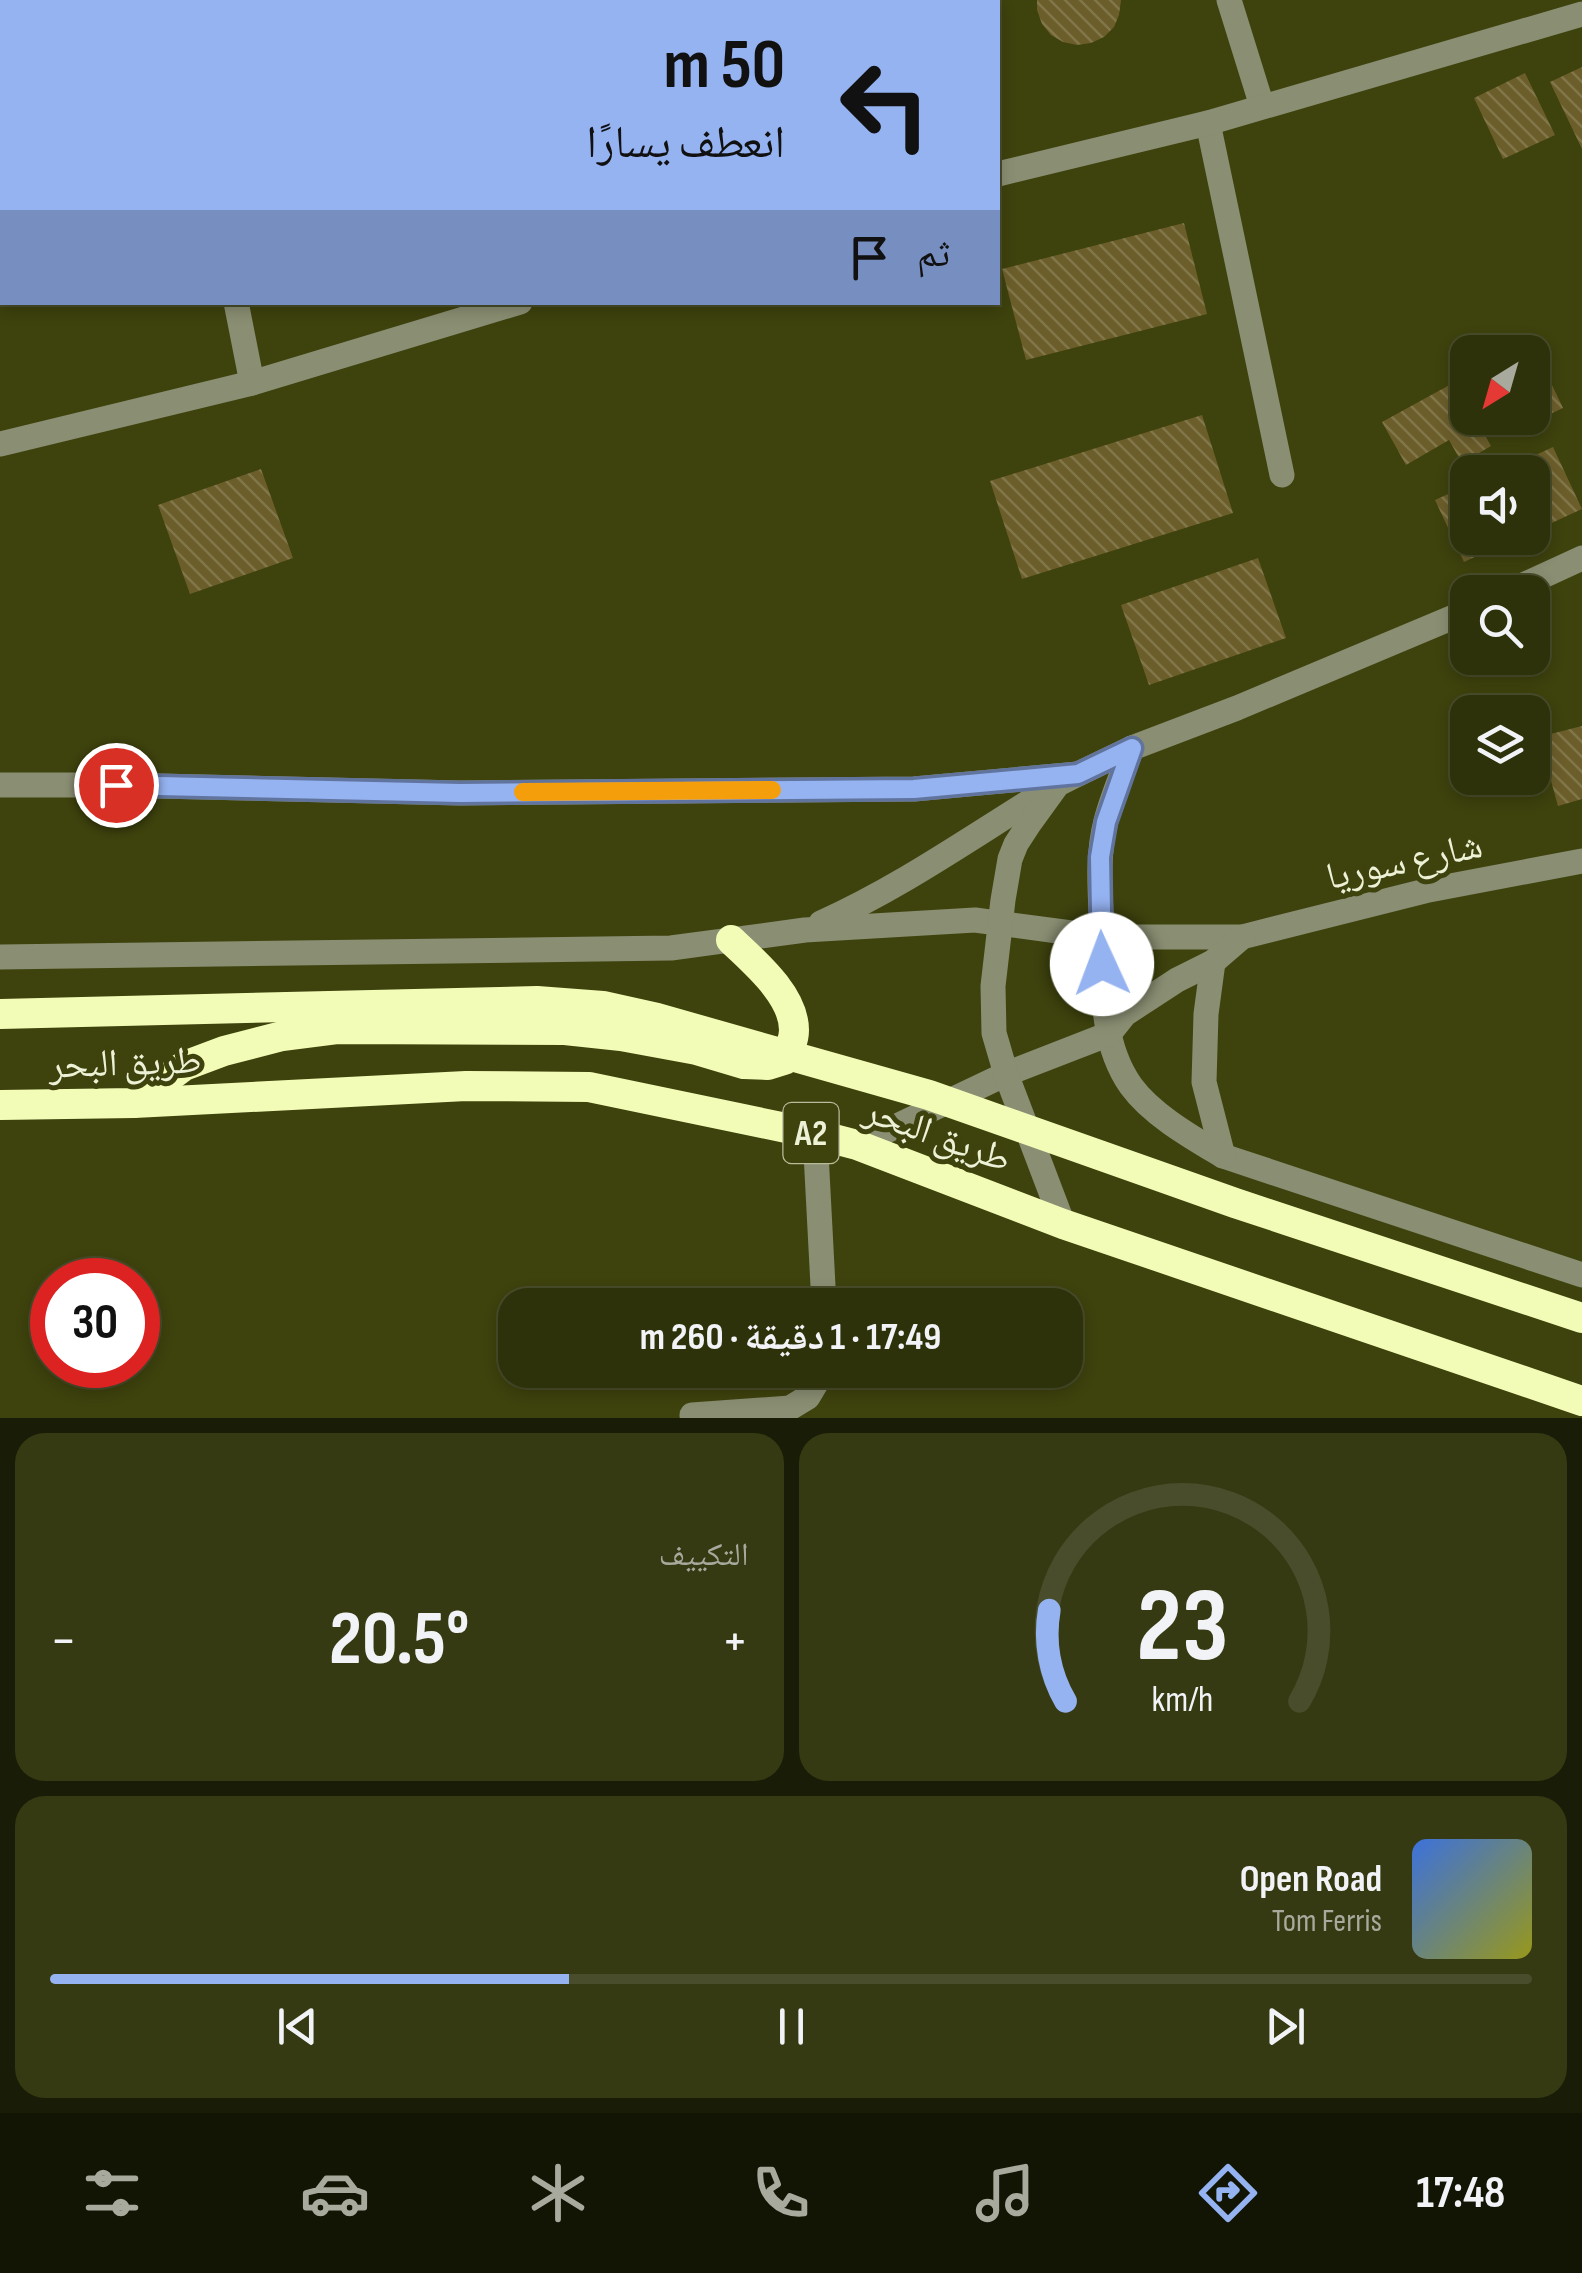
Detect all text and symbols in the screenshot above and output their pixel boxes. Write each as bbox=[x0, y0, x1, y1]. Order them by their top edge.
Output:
text: 50 m bbox=[664, 24, 785, 108]
icon: left bbox=[820, 40, 950, 170]
text: انعطف يسارًا bbox=[586, 116, 785, 171]
icon: arrive bbox=[842, 230, 897, 285]
text: ثم bbox=[917, 232, 950, 277]
north arrow bbox=[1450, 335, 1550, 435]
map controls bbox=[1450, 335, 1550, 795]
button: sound bbox=[1450, 455, 1550, 555]
button: search bbox=[1450, 575, 1550, 675]
button: layers bbox=[1450, 695, 1550, 795]
pin bbox=[74, 743, 159, 828]
icon: arrive bbox=[89, 758, 144, 813]
street label: شارع سوريا bbox=[1322, 823, 1486, 900]
position arrow bbox=[1050, 912, 1154, 1016]
street label: طريق البحر bbox=[47, 1038, 202, 1089]
street label: طريق البحر bbox=[857, 1088, 1017, 1183]
road number: A2 bbox=[784, 1103, 838, 1163]
speed limit sign: 30 bbox=[30, 1258, 160, 1388]
text: 17:49 · 1 دقيقة · 260 m bbox=[640, 1315, 941, 1360]
text: التكييف bbox=[659, 1536, 749, 1575]
text: 23 bbox=[1137, 1565, 1229, 1690]
text: 20.5° bbox=[329, 1595, 469, 1686]
text: − bbox=[50, 1608, 77, 1675]
text: + bbox=[722, 1608, 749, 1675]
text: km/h bbox=[1152, 1679, 1214, 1722]
text: Open Road bbox=[1240, 1857, 1382, 1902]
text: Tom Ferris bbox=[1272, 1902, 1382, 1941]
icon: previous bbox=[270, 1999, 325, 2054]
icon: pause bbox=[764, 1999, 819, 2054]
icon: next bbox=[1258, 1999, 1313, 2054]
icon: filters bbox=[77, 2158, 147, 2228]
icon: car bbox=[300, 2158, 370, 2228]
icon: climate bbox=[523, 2158, 593, 2228]
icon: phone bbox=[746, 2158, 816, 2228]
icon: music bbox=[970, 2158, 1040, 2228]
icon: directions bbox=[1193, 2158, 1263, 2228]
text: 17:48 bbox=[1416, 2166, 1505, 2221]

